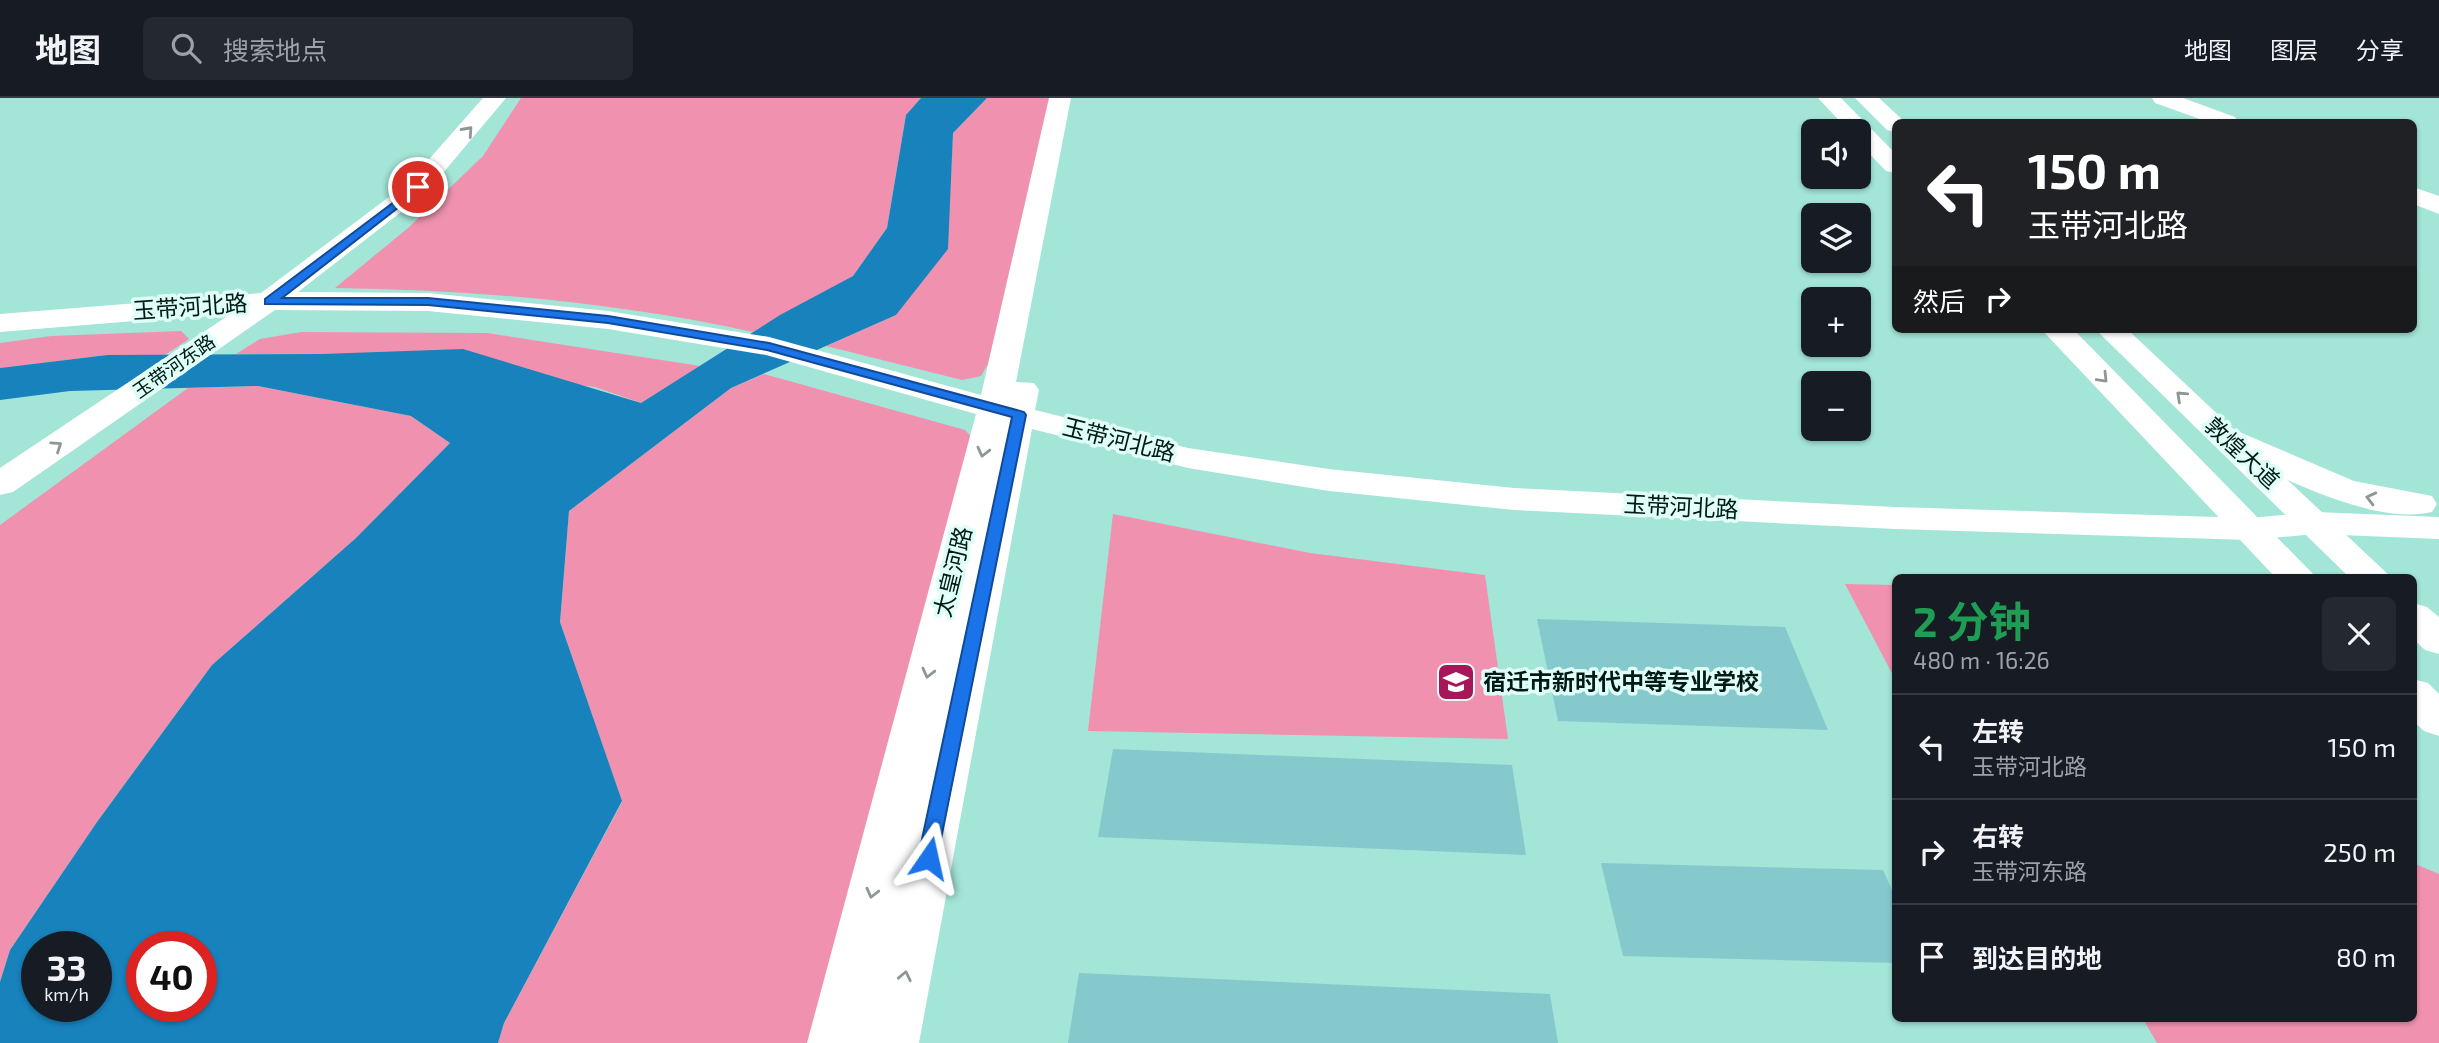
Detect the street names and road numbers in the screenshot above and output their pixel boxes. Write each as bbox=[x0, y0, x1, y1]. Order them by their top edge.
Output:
street label: 玉带河北路 bbox=[132, 288, 248, 324]
street label: 玉带河东路 bbox=[128, 329, 219, 402]
street label: 敦煌大道 bbox=[2199, 411, 2286, 494]
street label: 玉带河北路 bbox=[1060, 412, 1178, 467]
street label: 玉带河北路 bbox=[1623, 489, 1739, 523]
street label: 太皇河路 bbox=[927, 524, 977, 620]

